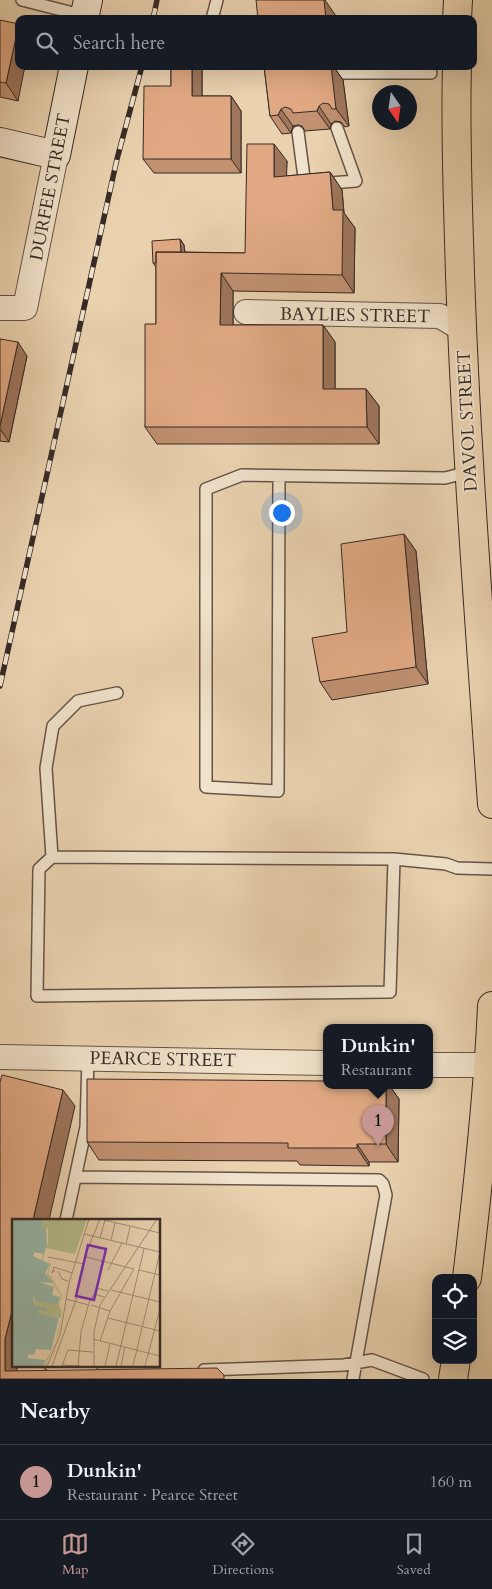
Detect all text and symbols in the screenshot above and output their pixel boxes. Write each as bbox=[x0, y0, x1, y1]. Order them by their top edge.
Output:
search box bbox=[15, 15, 477, 70]
icon: search bbox=[33, 29, 61, 57]
text: Search here bbox=[73, 30, 165, 56]
north arrow bbox=[372, 85, 417, 130]
street label: DURFEE STREET bbox=[24, 111, 77, 263]
street label: BAYLIES STREET bbox=[279, 302, 430, 329]
street label: DAVOL STREET bbox=[451, 349, 484, 493]
your location bbox=[269, 500, 295, 526]
popup bbox=[323, 1024, 433, 1089]
text: Dunkin' bbox=[341, 1033, 415, 1059]
street label: PEARCE STREET bbox=[89, 1046, 237, 1073]
text: Restaurant bbox=[341, 1059, 412, 1081]
pin: 1 bbox=[362, 1105, 394, 1146]
inset map bbox=[12, 1219, 160, 1366]
map controls bbox=[432, 1274, 477, 1364]
button: locate bbox=[432, 1274, 477, 1319]
button: layers bbox=[432, 1319, 477, 1364]
text: Nearby bbox=[20, 1397, 91, 1426]
text: Dunkin' bbox=[67, 1458, 142, 1484]
text: 1 bbox=[32, 1471, 40, 1493]
text: 160 m bbox=[430, 1471, 472, 1493]
text: Restaurant · Pearce Street bbox=[67, 1484, 238, 1506]
tab: Map bbox=[61, 1530, 89, 1579]
tab: Directions bbox=[212, 1530, 274, 1579]
tab: Saved bbox=[397, 1530, 431, 1579]

